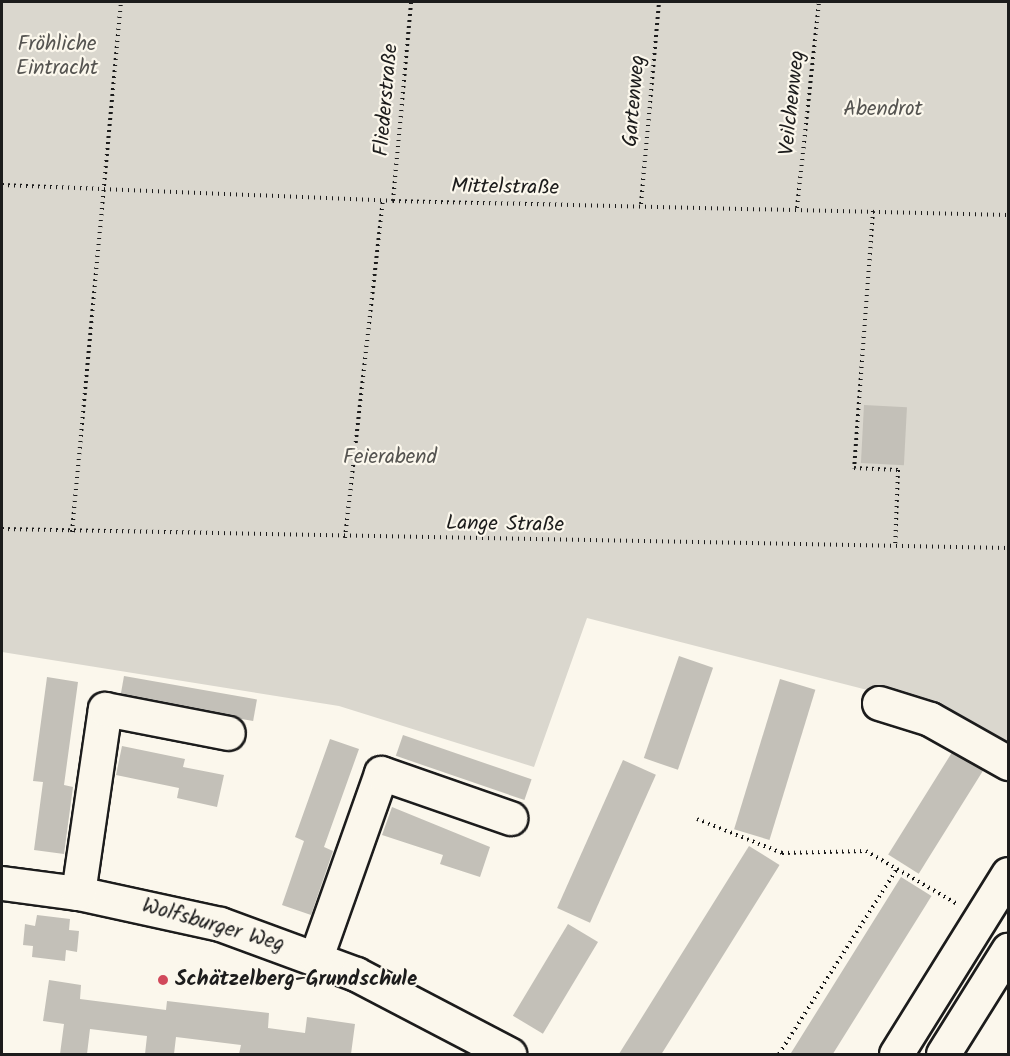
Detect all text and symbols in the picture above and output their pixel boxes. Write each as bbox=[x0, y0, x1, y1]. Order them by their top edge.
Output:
park label: Fröhliche Eintracht bbox=[16, 32, 98, 82]
street label: Fliederstraße bbox=[370, 43, 404, 157]
street label: Veilchenweg bbox=[775, 49, 811, 157]
street label: Gartenweg bbox=[618, 54, 652, 148]
park label: Abendrot bbox=[843, 97, 923, 123]
street label: Mittelstraße bbox=[451, 174, 559, 202]
park label: Feierabend bbox=[343, 445, 437, 471]
street label: Lange Straße bbox=[446, 511, 564, 539]
street label: Wolfsburger Weg bbox=[139, 894, 287, 958]
place label: Schätzelberg-Grundschule bbox=[175, 967, 417, 993]
marker: Schätzelberg-Grundschule bbox=[156, 973, 170, 987]

